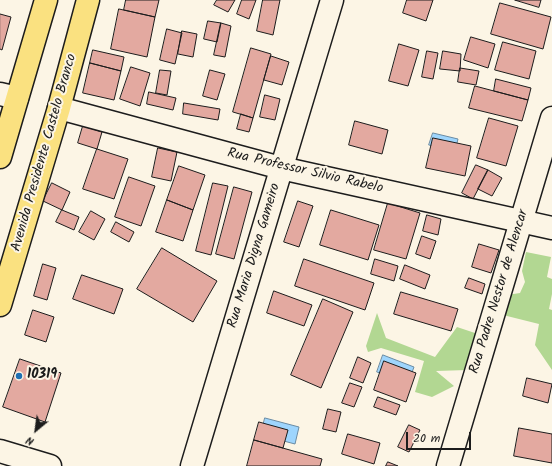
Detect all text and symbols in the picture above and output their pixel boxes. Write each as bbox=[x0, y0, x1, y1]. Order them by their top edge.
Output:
street label: Avenida Presidente Castelo Branco bbox=[9, 52, 81, 254]
street label: Rua Professor Silvio Rabelo bbox=[225, 146, 385, 198]
street label: Rua Maria Digna Gameiro bbox=[225, 182, 285, 330]
street label: Rua Padre Nestor de Alencar bbox=[467, 208, 533, 376]
place label: 10319 bbox=[27, 368, 57, 384]
marker: 10319 bbox=[14, 371, 24, 381]
north arrow bbox=[16, 410, 56, 450]
scale bar bbox=[408, 424, 473, 450]
text: 20 m bbox=[413, 429, 440, 448]
text: N bbox=[23, 431, 38, 450]

